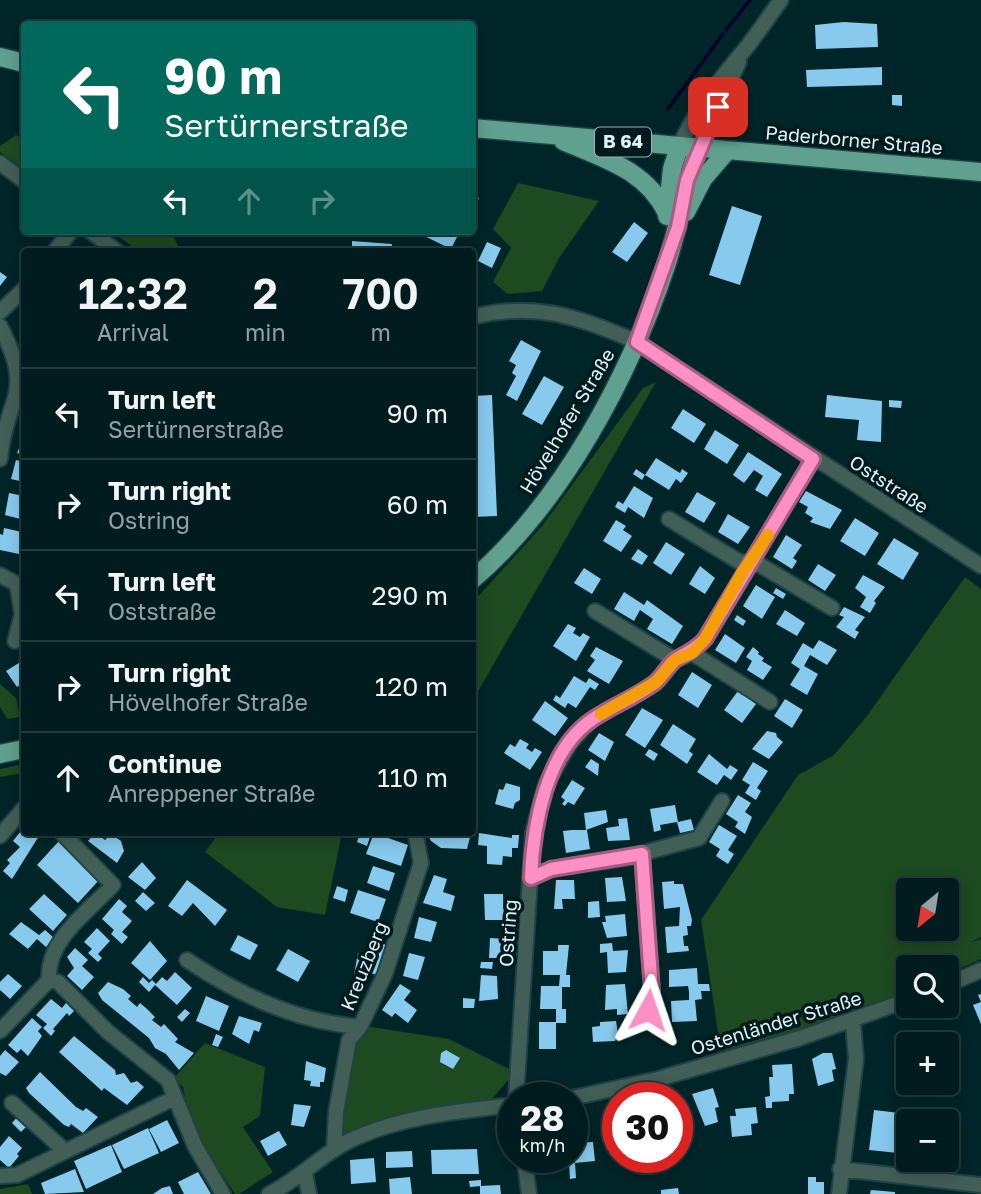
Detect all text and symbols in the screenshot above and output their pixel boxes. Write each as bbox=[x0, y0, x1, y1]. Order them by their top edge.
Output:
text: 90 m bbox=[164, 46, 282, 105]
icon: left bbox=[49, 49, 140, 140]
pin bbox=[688, 77, 748, 137]
icon: arrive bbox=[699, 88, 737, 126]
text: Sertürnerstraße bbox=[164, 106, 409, 144]
street label: Paderborner Straße bbox=[764, 120, 944, 159]
road number: B 64 bbox=[595, 127, 651, 156]
icon: left bbox=[157, 182, 195, 220]
icon: ahead bbox=[230, 182, 268, 220]
icon: right bbox=[303, 182, 341, 220]
text: 12:32 bbox=[78, 268, 188, 318]
text: 2 bbox=[253, 268, 278, 318]
text: 700 bbox=[343, 268, 419, 318]
text: Arrival bbox=[97, 318, 169, 346]
text: min bbox=[245, 318, 286, 346]
text: m bbox=[371, 318, 391, 346]
street label: Hövelhofer Straße bbox=[514, 344, 619, 497]
text: Turn left bbox=[108, 384, 216, 415]
icon: left bbox=[49, 395, 87, 433]
text: 90 m bbox=[387, 398, 448, 429]
text: Sertürnerstraße bbox=[108, 415, 284, 443]
street label: Oststraße bbox=[846, 450, 933, 518]
text: Turn right bbox=[108, 475, 231, 506]
icon: right bbox=[49, 486, 87, 524]
text: 60 m bbox=[387, 489, 448, 520]
text: Ostring bbox=[108, 506, 190, 534]
text: Turn left bbox=[108, 566, 216, 597]
icon: left bbox=[49, 577, 87, 615]
text: 290 m bbox=[372, 580, 448, 611]
text: Oststraße bbox=[108, 597, 216, 625]
text: Turn right bbox=[108, 657, 231, 688]
icon: right bbox=[49, 668, 87, 706]
text: 120 m bbox=[375, 671, 448, 702]
text: Hövelhofer Straße bbox=[108, 688, 308, 716]
text: Continue bbox=[108, 748, 222, 779]
icon: ahead bbox=[49, 759, 87, 797]
text: 110 m bbox=[377, 762, 448, 793]
text: Anreppener Straße bbox=[108, 779, 315, 807]
north arrow bbox=[896, 878, 959, 942]
map controls bbox=[896, 878, 959, 1172]
street label: Ostring bbox=[494, 898, 521, 967]
street label: Kreuzberg bbox=[335, 918, 392, 1014]
button: search bbox=[896, 955, 959, 1018]
position arrow bbox=[611, 973, 685, 1047]
street label: Ostenländer Straße bbox=[688, 986, 864, 1059]
button: + bbox=[896, 1032, 959, 1095]
speed limit sign: 30 bbox=[602, 1082, 693, 1173]
text: 28 bbox=[521, 1097, 564, 1139]
button: − bbox=[896, 1109, 959, 1172]
text: km/h bbox=[520, 1134, 565, 1156]

